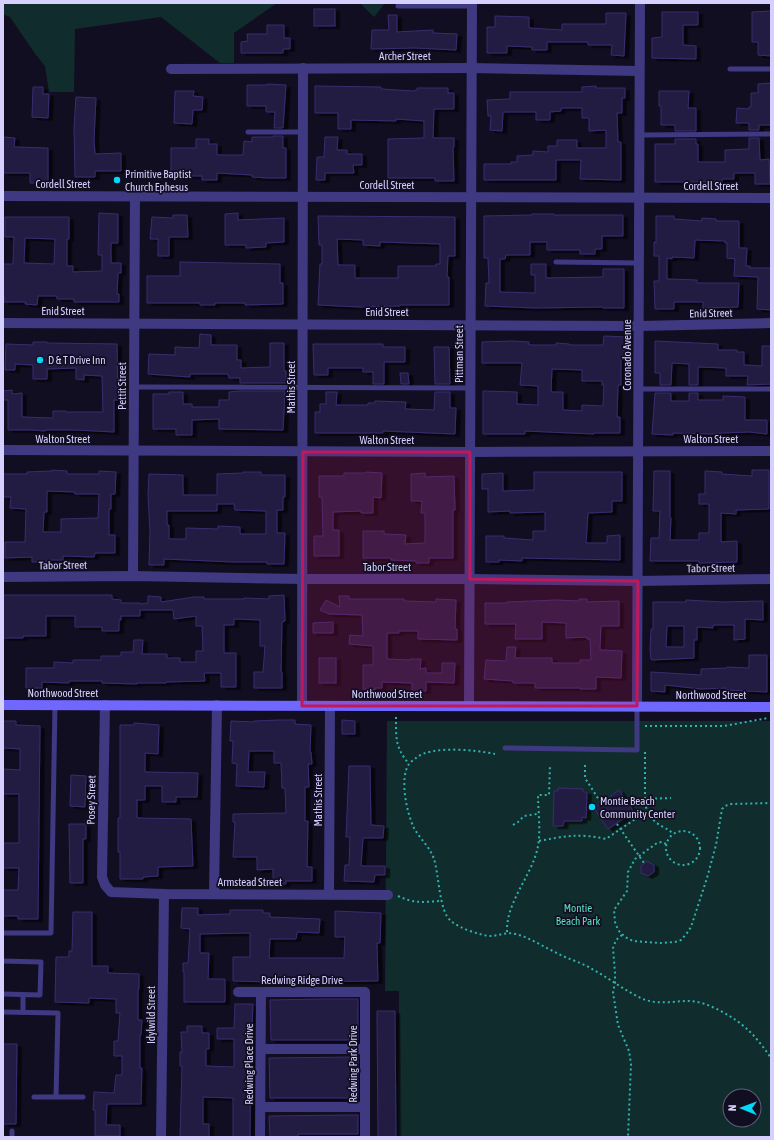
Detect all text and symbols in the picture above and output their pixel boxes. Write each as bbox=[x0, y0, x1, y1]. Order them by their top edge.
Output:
street label: Archer Street bbox=[379, 50, 431, 62]
place label: Primitive Baptist Church Ephesus bbox=[125, 168, 192, 193]
marker: Primitive Baptist Church Ephesus bbox=[112, 175, 122, 185]
street label: Cordell Street bbox=[35, 178, 91, 190]
street label: Cordell Street bbox=[359, 179, 415, 191]
street label: Cordell Street bbox=[683, 180, 739, 192]
street label: Enid Street bbox=[41, 305, 85, 317]
street label: Enid Street bbox=[365, 306, 409, 318]
street label: Enid Street bbox=[689, 307, 733, 319]
street label: Coronado Avenue bbox=[621, 319, 633, 391]
street label: Pittman Street bbox=[453, 325, 465, 383]
place label: D & T Drive Inn bbox=[48, 354, 106, 366]
marker: D & T Drive Inn bbox=[35, 355, 45, 365]
street label: Mathis Street bbox=[285, 360, 297, 414]
street label: Pettit Street bbox=[116, 362, 128, 410]
street label: Walton Street bbox=[36, 433, 90, 445]
street label: Walton Street bbox=[684, 433, 738, 445]
street label: Walton Street bbox=[360, 434, 414, 446]
street label: Tabor Street bbox=[39, 559, 87, 571]
street label: Tabor Street bbox=[363, 561, 411, 573]
street label: Tabor Street bbox=[687, 562, 735, 574]
street label: Northwood Street bbox=[28, 687, 98, 699]
street label: Northwood Street bbox=[352, 688, 422, 700]
street label: Northwood Street bbox=[676, 689, 746, 701]
street label: Mathis Street bbox=[312, 773, 324, 827]
street label: Posey Street bbox=[85, 775, 97, 825]
place label: Montie Beach Community Center bbox=[600, 795, 676, 820]
marker: Montie Beach Community Center bbox=[587, 802, 597, 812]
street label: Armstead Street bbox=[218, 876, 282, 888]
park label: Montie Beach Park bbox=[556, 902, 600, 927]
street label: Redwing Ridge Drive bbox=[261, 974, 343, 986]
street label: Idylwild Street bbox=[145, 986, 157, 1044]
street label: Redwing Place Drive bbox=[243, 1023, 255, 1105]
street label: Redwing Park Drive bbox=[347, 1025, 359, 1103]
north arrow bbox=[722, 1088, 762, 1128]
text: N bbox=[726, 1104, 738, 1111]

